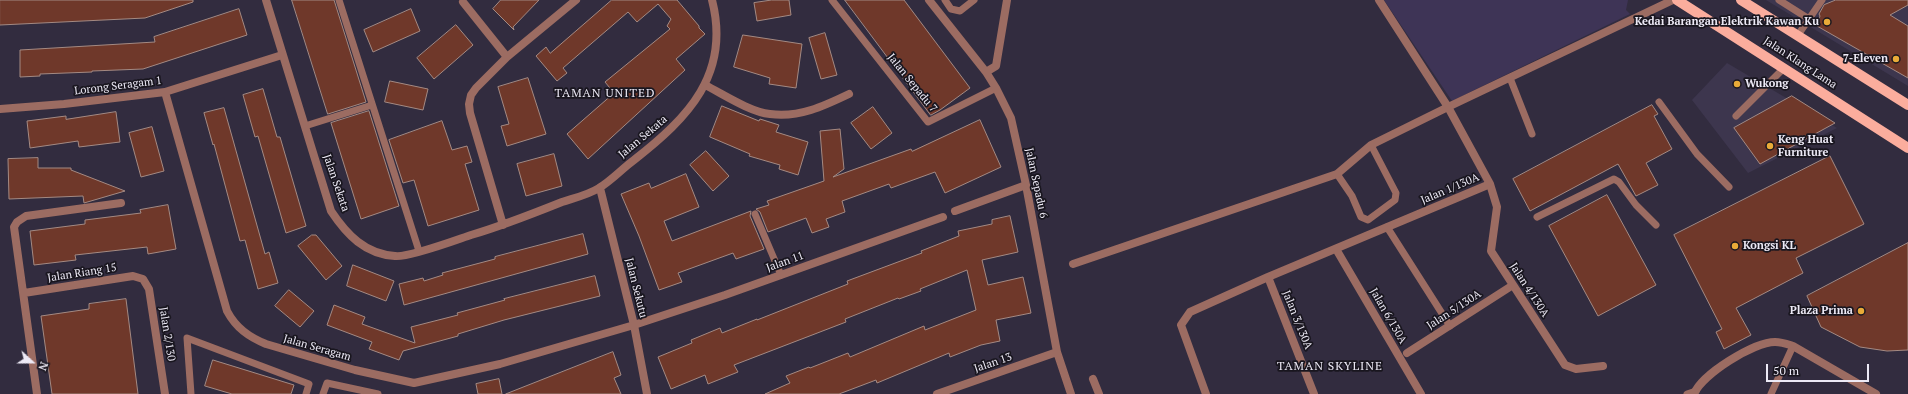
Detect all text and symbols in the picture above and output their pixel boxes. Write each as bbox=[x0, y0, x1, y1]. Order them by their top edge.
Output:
place label: Kedai Barangan Elektrik Kawan Ku bbox=[1635, 15, 1819, 29]
marker: Kedai Barangan Elektrik Kawan Ku bbox=[1822, 17, 1832, 27]
street label: Jalan Klang Lama bbox=[1761, 34, 1839, 92]
street label: Jalan Sepadu 7 bbox=[884, 51, 940, 115]
place label: 7-Eleven bbox=[1843, 52, 1888, 66]
marker: 7-Eleven bbox=[1891, 54, 1901, 64]
street label: Lorong Seragam 1 bbox=[74, 74, 162, 98]
place label: Wukong bbox=[1745, 77, 1789, 91]
marker: Wukong bbox=[1732, 79, 1742, 89]
district label: TAMAN UNITED bbox=[555, 87, 655, 101]
street label: Jalan Sekata bbox=[616, 113, 670, 161]
place label: Keng Huat Furniture bbox=[1778, 133, 1833, 159]
marker: Keng Huat Furniture bbox=[1765, 141, 1775, 151]
street label: Jalan Sepadu 6 bbox=[1022, 147, 1050, 219]
street label: Jalan Sekata bbox=[320, 153, 352, 213]
street label: Jalan 1/130A bbox=[1419, 171, 1481, 207]
place label: Kongsi KL bbox=[1743, 239, 1796, 253]
marker: Kongsi KL bbox=[1730, 241, 1740, 251]
street label: Jalan 11 bbox=[764, 249, 806, 275]
street label: Jalan Sekutu bbox=[622, 257, 650, 319]
street label: Jalan 4/130A bbox=[1507, 260, 1551, 320]
street label: Jalan Riang 15 bbox=[46, 261, 118, 285]
street label: Jalan 6/130A bbox=[1367, 286, 1409, 346]
street label: Jalan 5/130A bbox=[1424, 288, 1484, 332]
street label: Jalan 3/130A bbox=[1279, 289, 1315, 351]
place label: Plaza Prima bbox=[1790, 304, 1853, 318]
street label: Jalan 2/130 bbox=[156, 306, 178, 362]
marker: Plaza Prima bbox=[1856, 306, 1866, 316]
street label: Jalan Seragam bbox=[282, 332, 352, 364]
north arrow bbox=[12, 342, 52, 382]
street label: Jalan 13 bbox=[972, 350, 1014, 376]
scale bar bbox=[1768, 356, 1871, 382]
text: N bbox=[35, 360, 51, 373]
district label: TAMAN SKYLINE bbox=[1277, 360, 1383, 374]
text: 50 m bbox=[1773, 363, 1799, 378]

